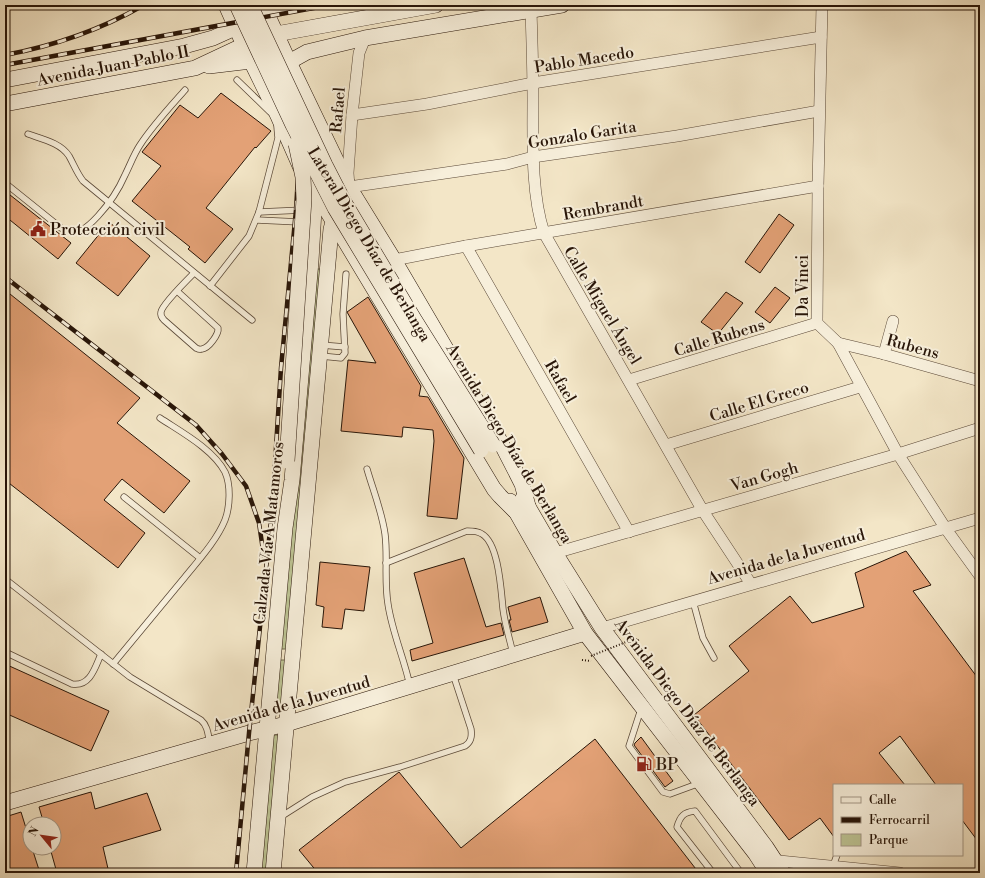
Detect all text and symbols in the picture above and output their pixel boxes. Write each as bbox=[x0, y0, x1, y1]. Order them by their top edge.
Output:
street label: Avenida Juan Pablo II bbox=[34, 41, 191, 91]
street label: Pablo Macedo bbox=[533, 42, 636, 78]
street label: Rafael bbox=[326, 86, 350, 134]
street label: Gonzalo Garita bbox=[527, 116, 639, 153]
street label: Lateral Diego Díaz de Berlanga bbox=[303, 144, 436, 346]
street label: Rembrandt bbox=[561, 191, 645, 225]
public building icon: Protección civil bbox=[29, 220, 47, 238]
place label: Protección civil bbox=[50, 220, 165, 240]
street label: Calle Miguel Ángel bbox=[559, 242, 647, 368]
street label: Da Vinci bbox=[793, 255, 813, 317]
street label: Calle Rubens bbox=[671, 315, 767, 361]
street label: Rubens bbox=[884, 330, 941, 364]
street label: Avenida Diego Díaz de Berlanga bbox=[441, 339, 577, 548]
street label: Rafael bbox=[540, 356, 580, 407]
street label: Calle El Greco bbox=[707, 377, 811, 427]
street label: Calzada Vía A Matamoros bbox=[249, 441, 289, 625]
street label: Van Gogh bbox=[727, 458, 801, 496]
street label: Avenida de la Juventud bbox=[704, 525, 867, 589]
street label: Avenida Diego Díaz de Berlanga bbox=[610, 614, 765, 811]
street label: Avenida de la Juventud bbox=[209, 672, 372, 736]
fuel station icon: BP bbox=[635, 755, 653, 773]
place label: BP bbox=[655, 755, 678, 775]
legend bbox=[833, 784, 963, 856]
text: Calle bbox=[869, 793, 896, 808]
text: Ferrocarril bbox=[869, 813, 930, 828]
north arrow bbox=[22, 816, 62, 856]
text: N bbox=[26, 824, 43, 839]
text: Parque bbox=[869, 833, 908, 848]

